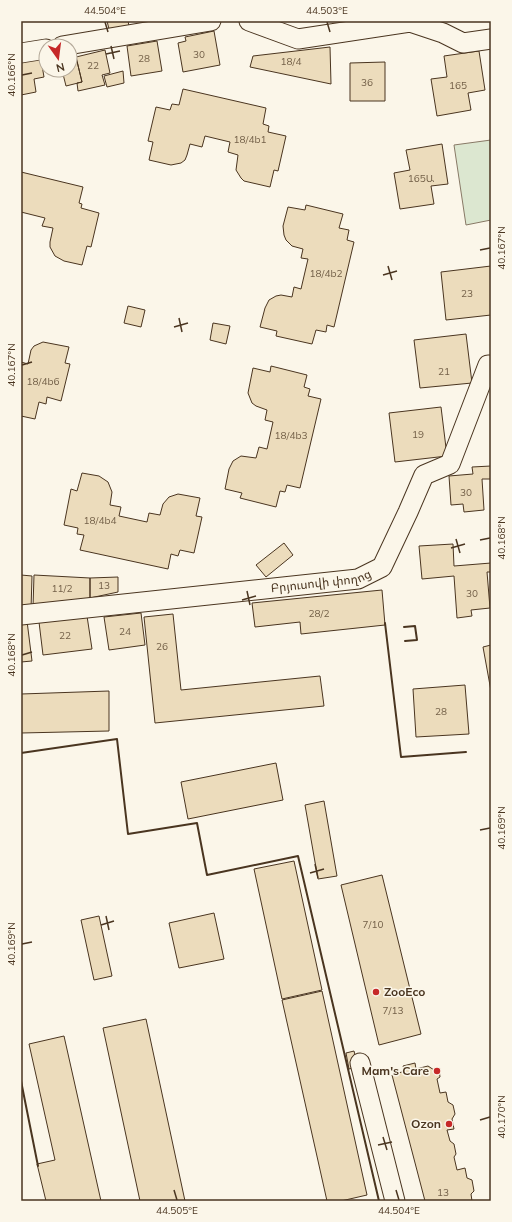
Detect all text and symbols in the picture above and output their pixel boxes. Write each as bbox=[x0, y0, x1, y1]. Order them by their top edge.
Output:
text: 44.504°E bbox=[84, 4, 126, 17]
text: 44.503°E bbox=[306, 4, 348, 17]
north arrow bbox=[38, 38, 78, 78]
house number: 30 bbox=[193, 48, 205, 61]
house number: 28 bbox=[138, 52, 150, 65]
text: 40.166°N bbox=[5, 53, 18, 97]
house number: 18/4 bbox=[281, 55, 301, 68]
house number: 22 bbox=[87, 59, 99, 72]
text: N bbox=[55, 60, 66, 76]
house number: 36 bbox=[361, 76, 373, 89]
house number: 165 bbox=[449, 79, 467, 92]
house number: 18/4b1 bbox=[234, 133, 266, 146]
house number: 165Ա bbox=[408, 172, 435, 185]
text: 40.167°N bbox=[495, 226, 508, 270]
house number: 18/4b2 bbox=[310, 267, 342, 280]
house number: 23 bbox=[461, 287, 473, 300]
text: 40.167°N bbox=[5, 343, 18, 387]
house number: 21 bbox=[438, 365, 450, 378]
house number: 18/4b6 bbox=[27, 375, 59, 388]
house number: 19 bbox=[412, 428, 424, 441]
house number: 18/4b3 bbox=[275, 429, 307, 442]
house number: 30 bbox=[460, 486, 472, 499]
house number: 18/4b4 bbox=[84, 514, 116, 527]
text: 40.168°N bbox=[495, 516, 508, 560]
street label: Բրյուսովի փողոց bbox=[270, 566, 373, 595]
house number: 13 bbox=[98, 579, 110, 592]
house number: 11/2 bbox=[52, 582, 72, 595]
house number: 30 bbox=[466, 587, 478, 600]
house number: 28/2 bbox=[309, 607, 329, 620]
house number: 24 bbox=[119, 625, 131, 638]
house number: 22 bbox=[59, 629, 71, 642]
text: 40.168°N bbox=[5, 633, 18, 677]
house number: 26 bbox=[156, 640, 168, 653]
house number: 28 bbox=[435, 705, 447, 718]
text: 40.169°N bbox=[495, 806, 508, 850]
house number: 7/10 bbox=[363, 918, 383, 931]
text: 40.169°N bbox=[5, 922, 18, 966]
place label: ZooEco bbox=[384, 984, 425, 999]
marker: ZooEco bbox=[371, 987, 381, 997]
house number: 7/13 bbox=[383, 1004, 403, 1017]
place label: Mam's Care bbox=[361, 1063, 429, 1078]
marker: Mam's Care bbox=[432, 1066, 442, 1076]
text: 40.170°N bbox=[495, 1095, 508, 1139]
place label: Ozon bbox=[411, 1116, 441, 1131]
marker: Ozon bbox=[444, 1119, 454, 1129]
house number: 13 bbox=[437, 1186, 449, 1199]
text: 44.505°E bbox=[156, 1204, 198, 1217]
text: 44.504°E bbox=[378, 1204, 420, 1217]

